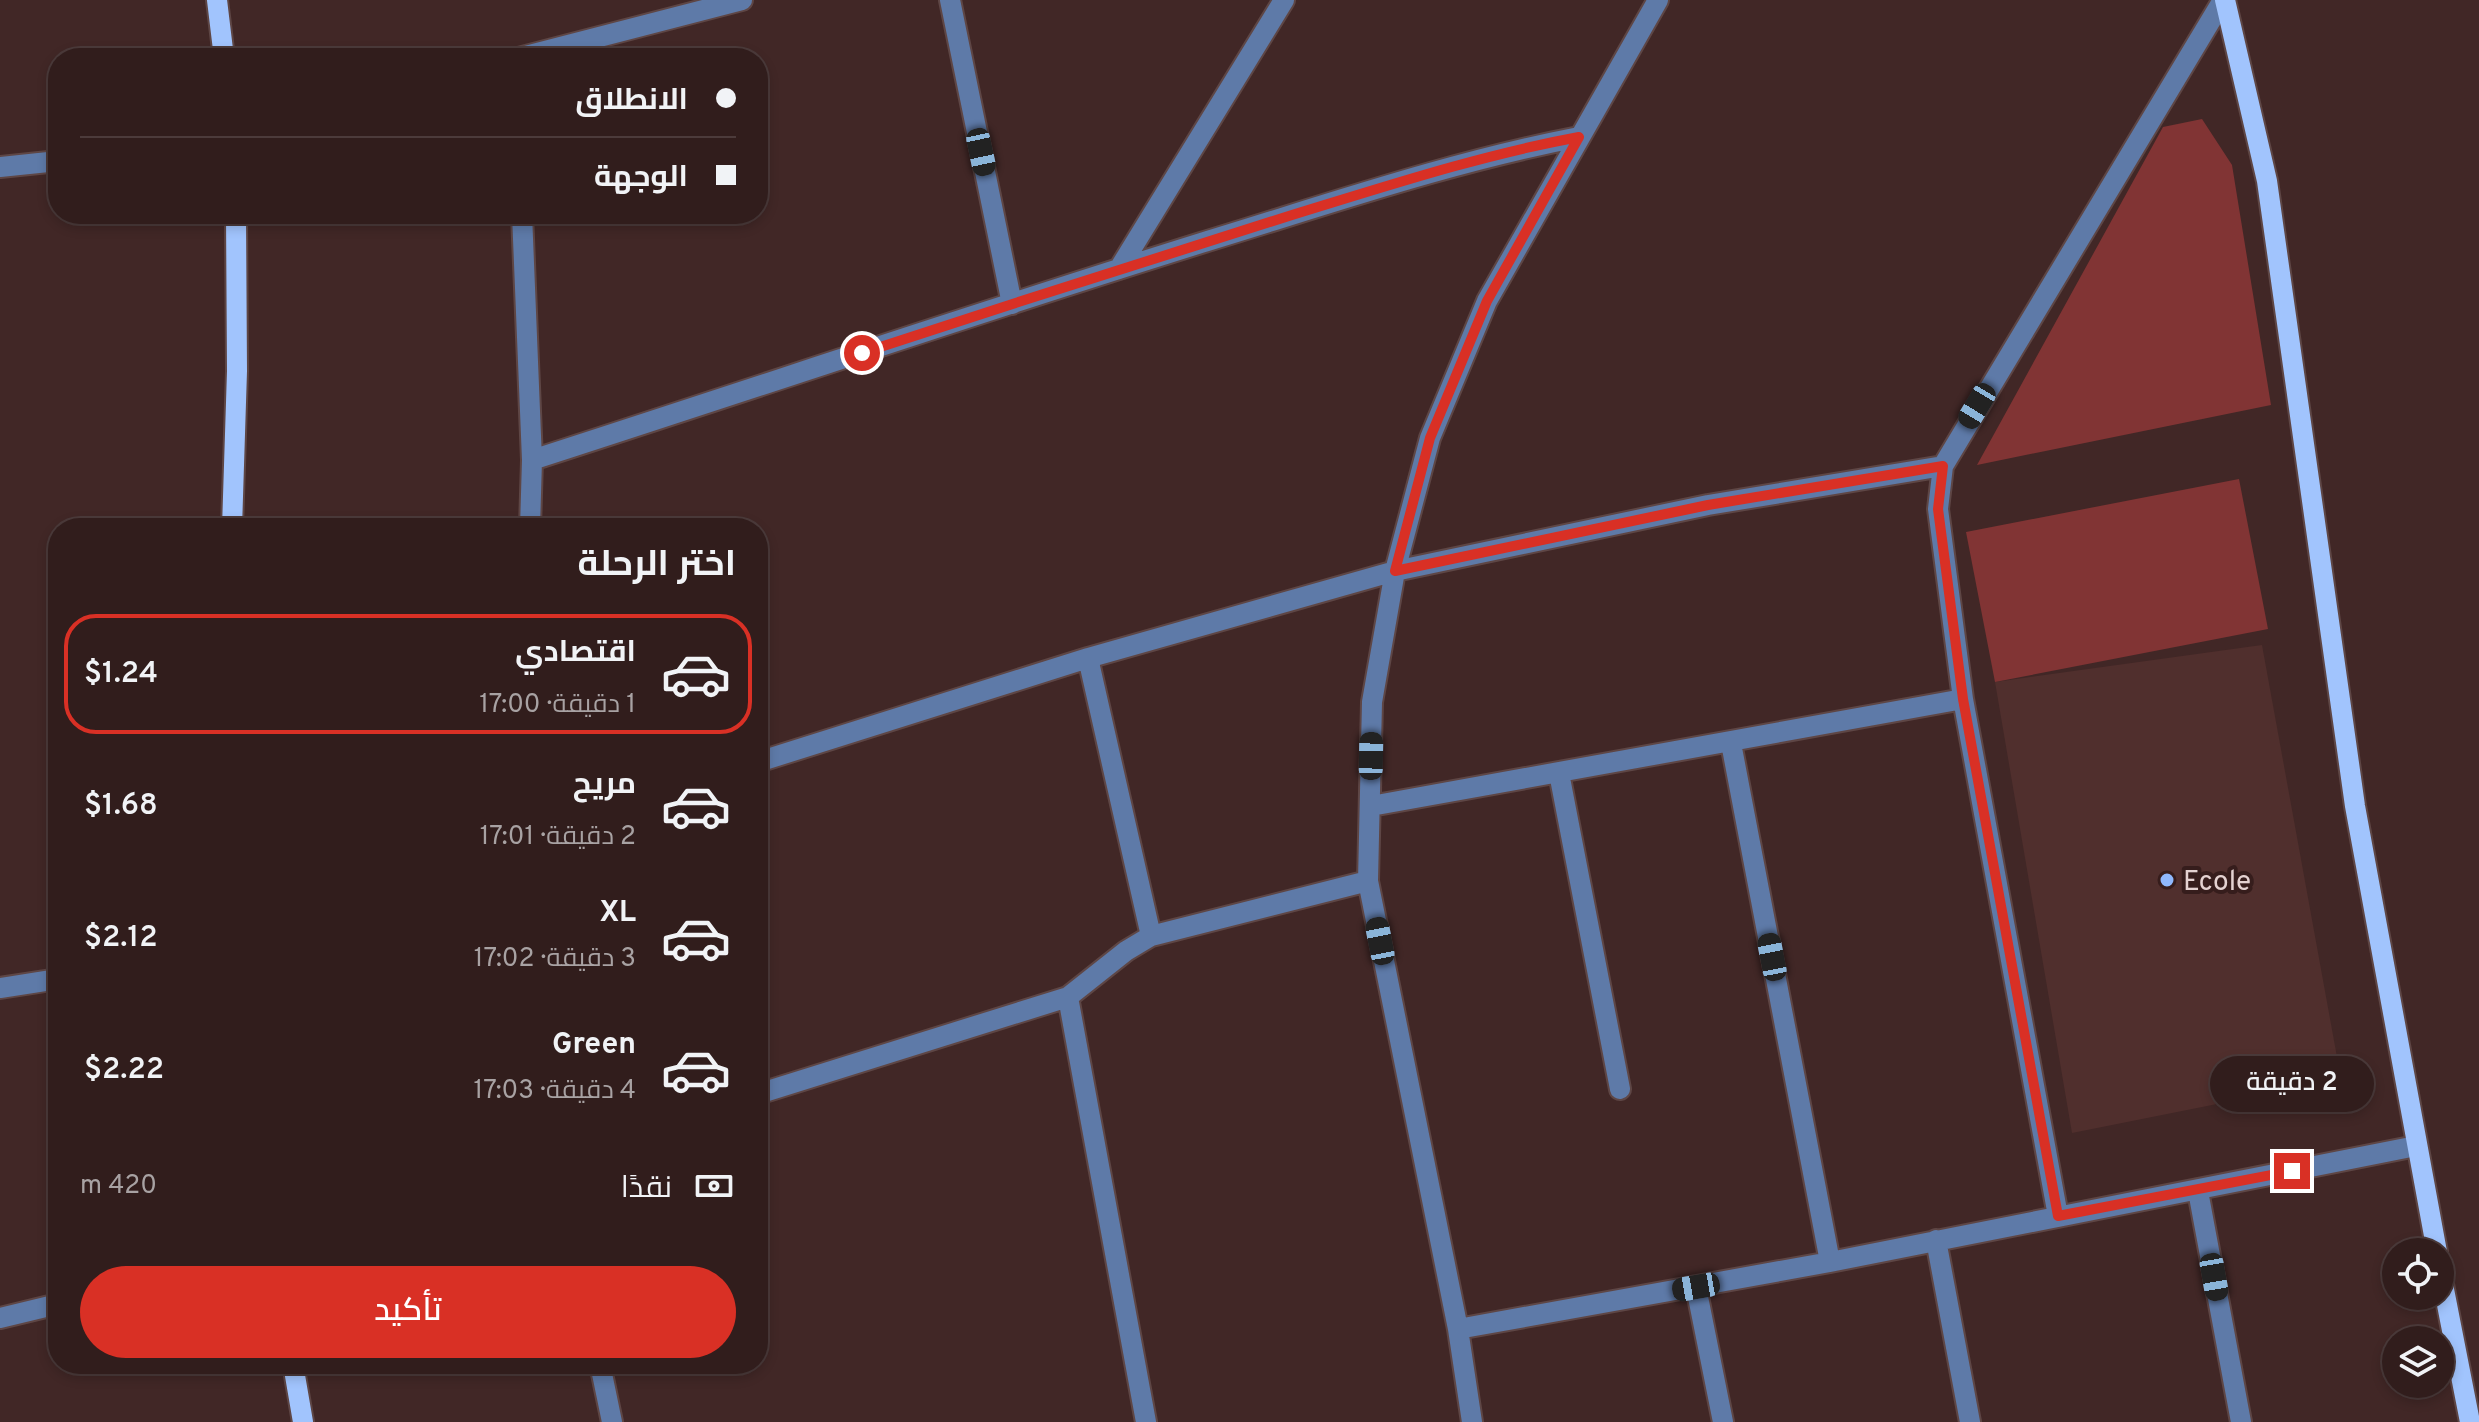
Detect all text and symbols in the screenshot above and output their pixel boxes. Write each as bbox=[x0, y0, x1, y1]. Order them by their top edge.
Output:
text: الانطلاق bbox=[575, 83, 688, 120]
car bbox=[964, 126, 998, 178]
text: الوجهة bbox=[594, 160, 688, 197]
route start bbox=[844, 335, 880, 371]
car bbox=[1954, 379, 2000, 433]
text: اختر الرحلة bbox=[577, 543, 736, 589]
text: اقتصادي bbox=[515, 635, 636, 672]
icon: car bbox=[660, 638, 732, 710]
text: $1.24 bbox=[84, 656, 158, 693]
text: 1 دقيقة · 17:00 bbox=[479, 689, 636, 722]
car bbox=[1359, 732, 1383, 780]
text: مريح bbox=[573, 767, 636, 804]
icon: car bbox=[660, 770, 732, 842]
text: $1.68 bbox=[84, 788, 158, 825]
text: 2 دقيقة · 17:01 bbox=[480, 821, 636, 854]
place label: Ecole bbox=[2183, 865, 2251, 901]
marker: Ecole bbox=[2158, 871, 2176, 889]
text: XL bbox=[599, 895, 636, 932]
icon: car bbox=[660, 902, 732, 974]
car bbox=[1364, 915, 1396, 967]
text: $2.12 bbox=[84, 920, 158, 957]
car bbox=[1756, 931, 1788, 983]
text: 3 دقيقة · 17:02 bbox=[474, 943, 636, 976]
text: Green bbox=[552, 1027, 636, 1064]
icon: car bbox=[660, 1034, 732, 1106]
text: $2.22 bbox=[84, 1052, 164, 1089]
callout: 2 دقيقة bbox=[2210, 1055, 2374, 1111]
text: 2 دقيقة bbox=[2246, 1067, 2338, 1100]
text: 4 دقيقة · 17:03 bbox=[474, 1075, 636, 1108]
route end bbox=[2274, 1153, 2310, 1189]
icon: cash bbox=[692, 1164, 736, 1208]
text: 420 m bbox=[80, 1170, 157, 1203]
text: نقدًا bbox=[621, 1171, 672, 1208]
map controls bbox=[2382, 1238, 2454, 1398]
button: locate bbox=[2382, 1238, 2454, 1310]
car bbox=[2198, 1251, 2230, 1303]
button: تأكيد bbox=[80, 1266, 736, 1358]
car bbox=[1670, 1271, 1722, 1303]
button: layers bbox=[2382, 1326, 2454, 1398]

